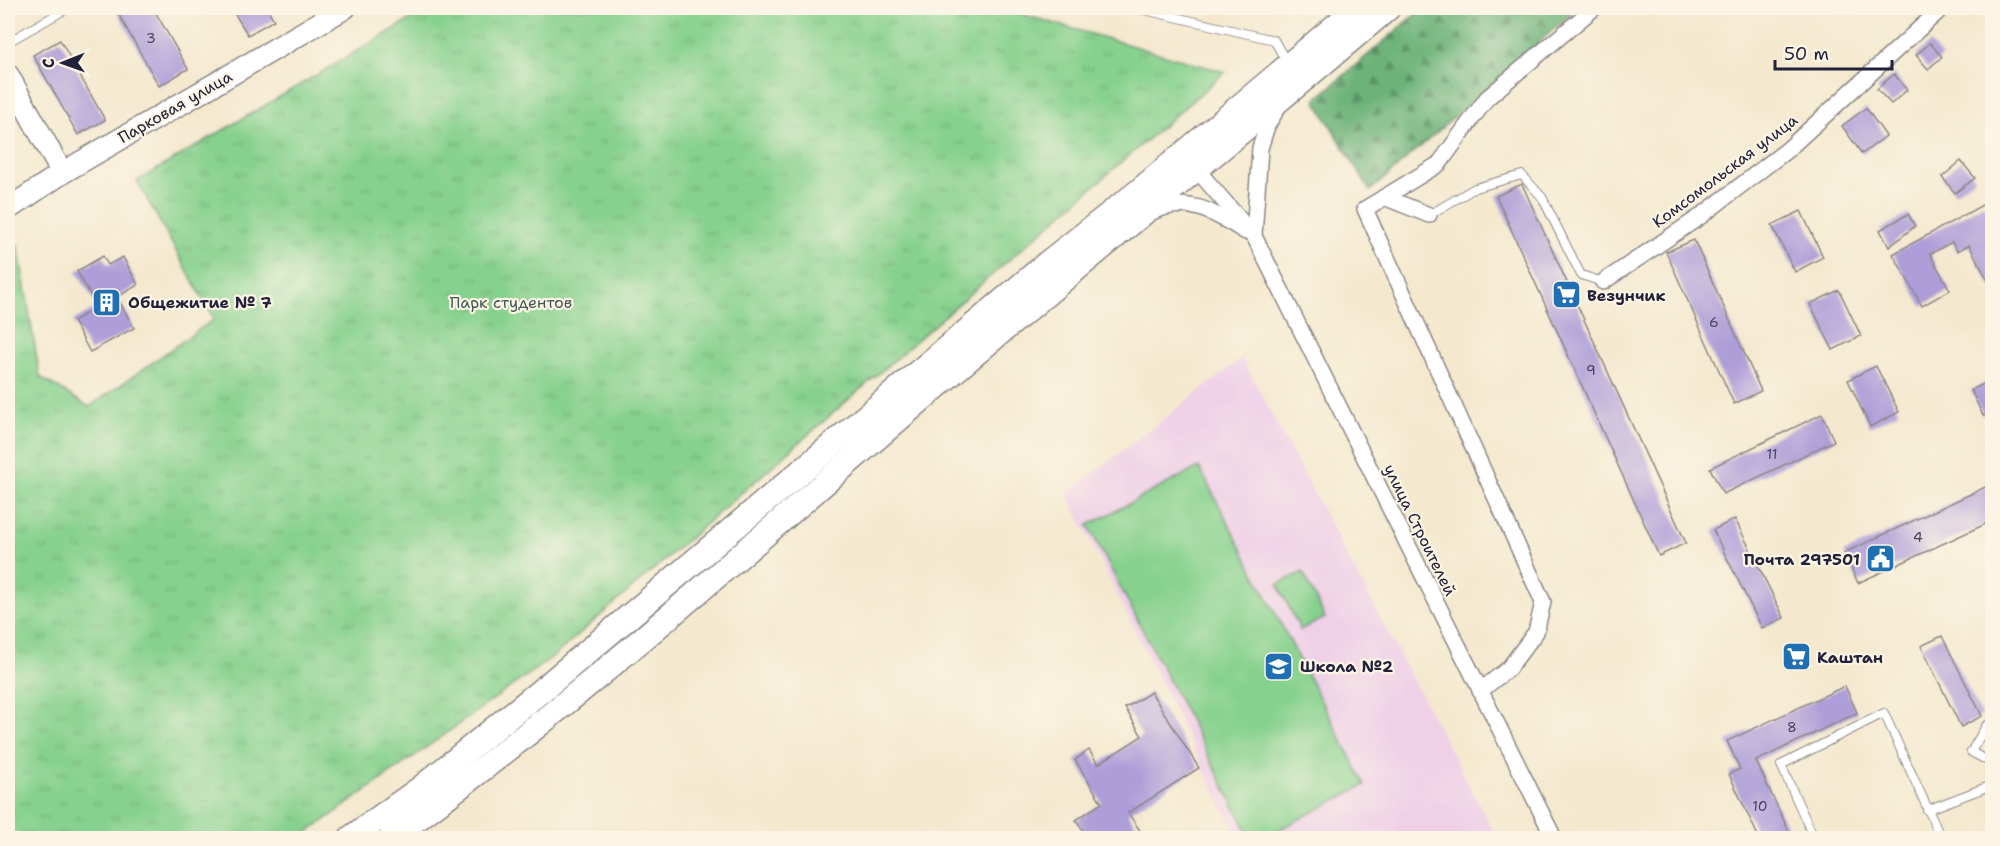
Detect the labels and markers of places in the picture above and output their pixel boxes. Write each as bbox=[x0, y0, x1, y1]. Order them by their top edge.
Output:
supermarket icon: Везунчик bbox=[1550, 279, 1582, 311]
place label: Везунчик bbox=[1587, 285, 1665, 306]
building icon: Общежитие № 7 bbox=[91, 286, 123, 318]
place label: Общежитие № 7 bbox=[128, 292, 272, 313]
public building icon: Почта 297501 bbox=[1865, 543, 1897, 575]
place label: Почта 297501 bbox=[1744, 549, 1860, 570]
supermarket icon: Каштан bbox=[1780, 641, 1812, 673]
place label: Каштан bbox=[1817, 647, 1883, 668]
school or university icon: Школа №2 bbox=[1263, 650, 1295, 682]
place label: Школа №2 bbox=[1300, 656, 1393, 677]

